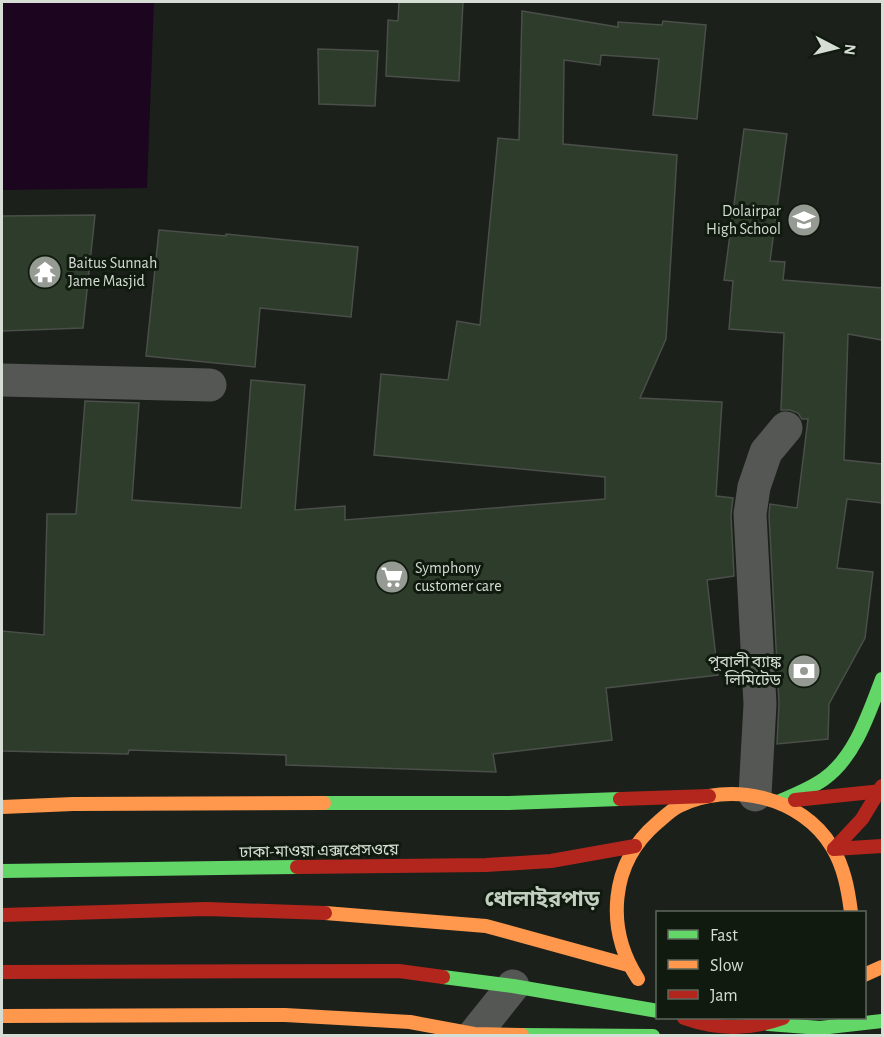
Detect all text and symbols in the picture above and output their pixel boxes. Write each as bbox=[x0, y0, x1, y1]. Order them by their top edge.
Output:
north arrow bbox=[806, 18, 866, 78]
text: N bbox=[841, 43, 859, 56]
school or university icon: Dolairpar High School bbox=[786, 202, 822, 238]
place label: Dolairpar High School bbox=[706, 203, 782, 237]
temple icon: Baitus Sunnah Jame Masjid bbox=[27, 254, 63, 290]
place label: Baitus Sunnah Jame Masjid bbox=[68, 255, 157, 290]
supermarket icon: Symphony customer care bbox=[374, 559, 410, 595]
place label: Symphony customer care bbox=[415, 560, 502, 594]
place label: পূবালী ব্যাঙ্ক লিমিটেড bbox=[708, 652, 782, 688]
bank icon: পূবালী ব্যাঙ্ক লিমিটেড bbox=[786, 653, 822, 689]
street label: ঢাকা-মাওয়া এক্সপ্রেসওয়ে bbox=[238, 842, 400, 860]
district label: ধোলাইরপাড় bbox=[484, 886, 601, 911]
legend bbox=[656, 911, 866, 1019]
text: Fast bbox=[710, 927, 738, 945]
text: Slow bbox=[710, 957, 743, 975]
text: Jam bbox=[710, 987, 738, 1005]

